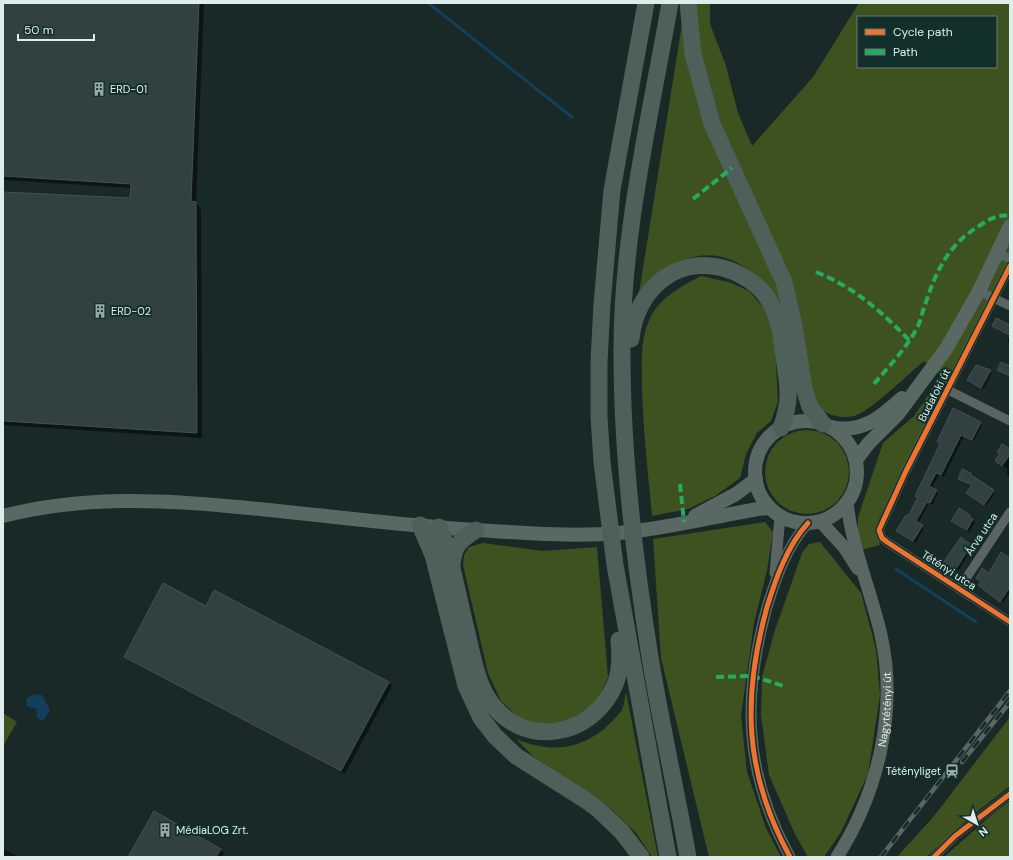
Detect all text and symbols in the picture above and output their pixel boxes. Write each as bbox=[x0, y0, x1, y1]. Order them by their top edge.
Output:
scale bar bbox=[18, 16, 94, 42]
legend bbox=[857, 16, 997, 68]
text: 50 m bbox=[24, 22, 53, 38]
text: Cycle path bbox=[893, 24, 953, 40]
text: Path bbox=[893, 44, 918, 60]
building icon: ERD-01 bbox=[91, 81, 107, 97]
place label: ERD-01 bbox=[110, 82, 147, 96]
building icon: ERD-02 bbox=[92, 303, 108, 319]
place label: ERD-02 bbox=[111, 304, 151, 318]
street label: Budafoki út bbox=[915, 366, 953, 424]
street label: Árva utca bbox=[962, 510, 1000, 558]
street label: Tétényi utca bbox=[919, 547, 979, 593]
street label: Nagytétényi út bbox=[875, 672, 894, 748]
station icon: Tétényliget bbox=[944, 763, 960, 779]
place label: Tétényliget bbox=[886, 764, 941, 778]
north arrow bbox=[957, 804, 997, 844]
building icon: MédiaLOG Zrt. bbox=[157, 822, 173, 838]
place label: MédiaLOG Zrt. bbox=[176, 823, 248, 837]
text: N bbox=[976, 824, 991, 840]

